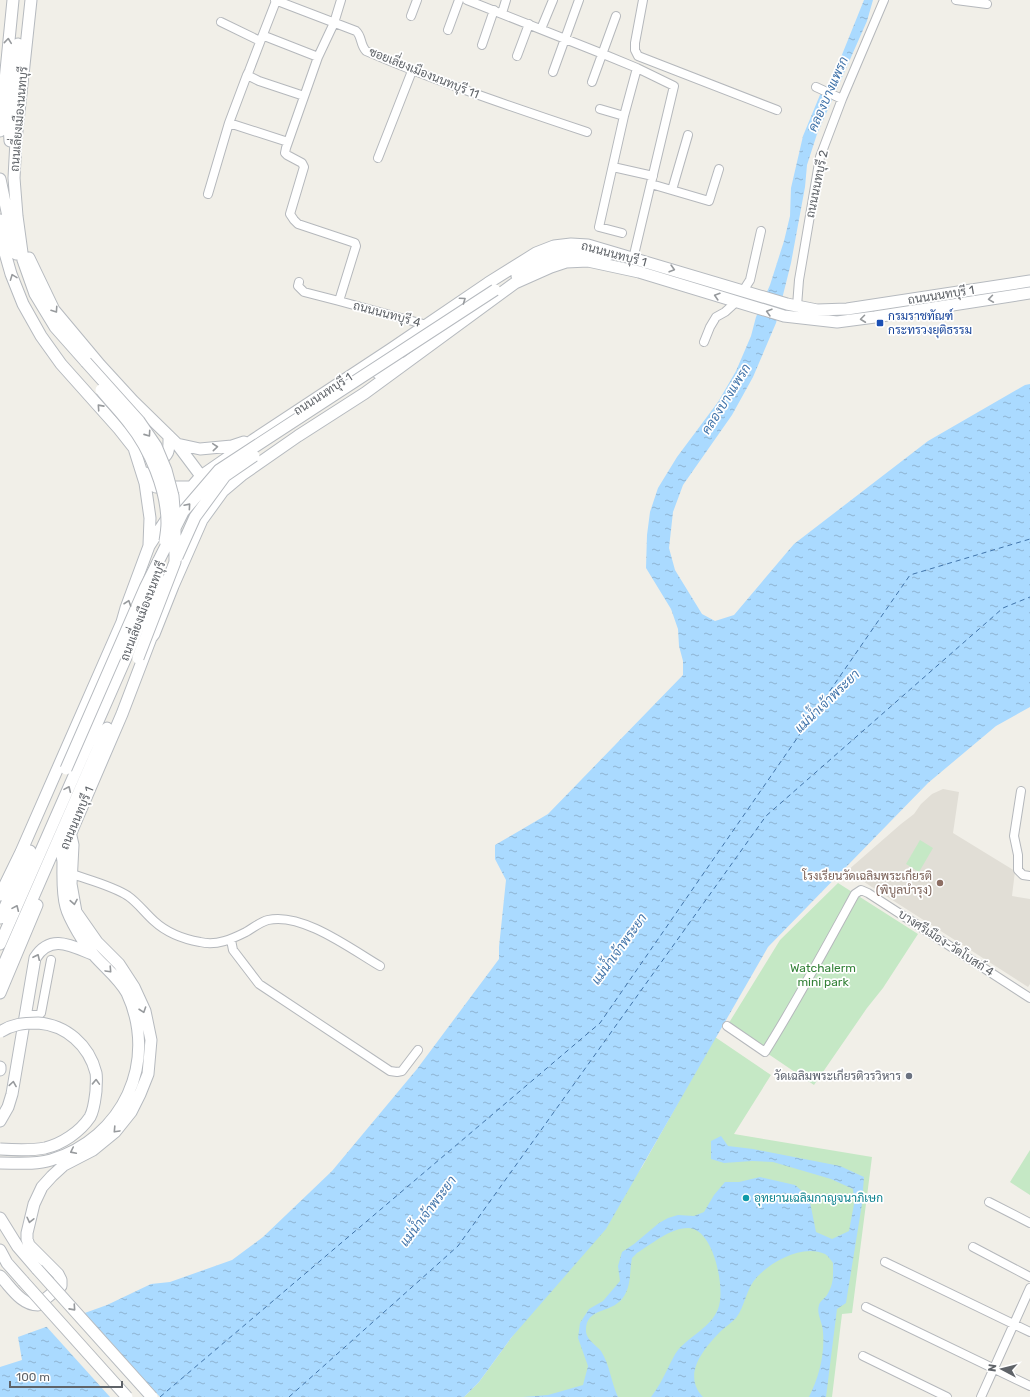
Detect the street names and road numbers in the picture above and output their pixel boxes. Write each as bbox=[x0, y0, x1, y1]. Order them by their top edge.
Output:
street label: ซอยเลี่ยงเมืองนนทบุรี 11 bbox=[366, 41, 483, 103]
street label: ถนนเลี่ยงเมืองนนทบุรี bbox=[3, 65, 33, 172]
street label: ถนนนนทบุรี 2 bbox=[802, 149, 833, 220]
street label: ถนนนนทบุรี 1 bbox=[579, 238, 648, 271]
street label: ถนนนนทบุรี 1 bbox=[907, 282, 976, 309]
street label: ถนนนนทบุรี 4 bbox=[351, 297, 423, 332]
street label: ถนนนนทบุรี 1 bbox=[291, 369, 356, 420]
street label: ถนนเลี่ยงเมืองนนทบุรี bbox=[114, 558, 170, 664]
street label: ถนนนนทบุรี 1 bbox=[57, 784, 98, 852]
street label: บางศรีเมือง-วัดโบสถ์ 4 bbox=[896, 906, 997, 979]

